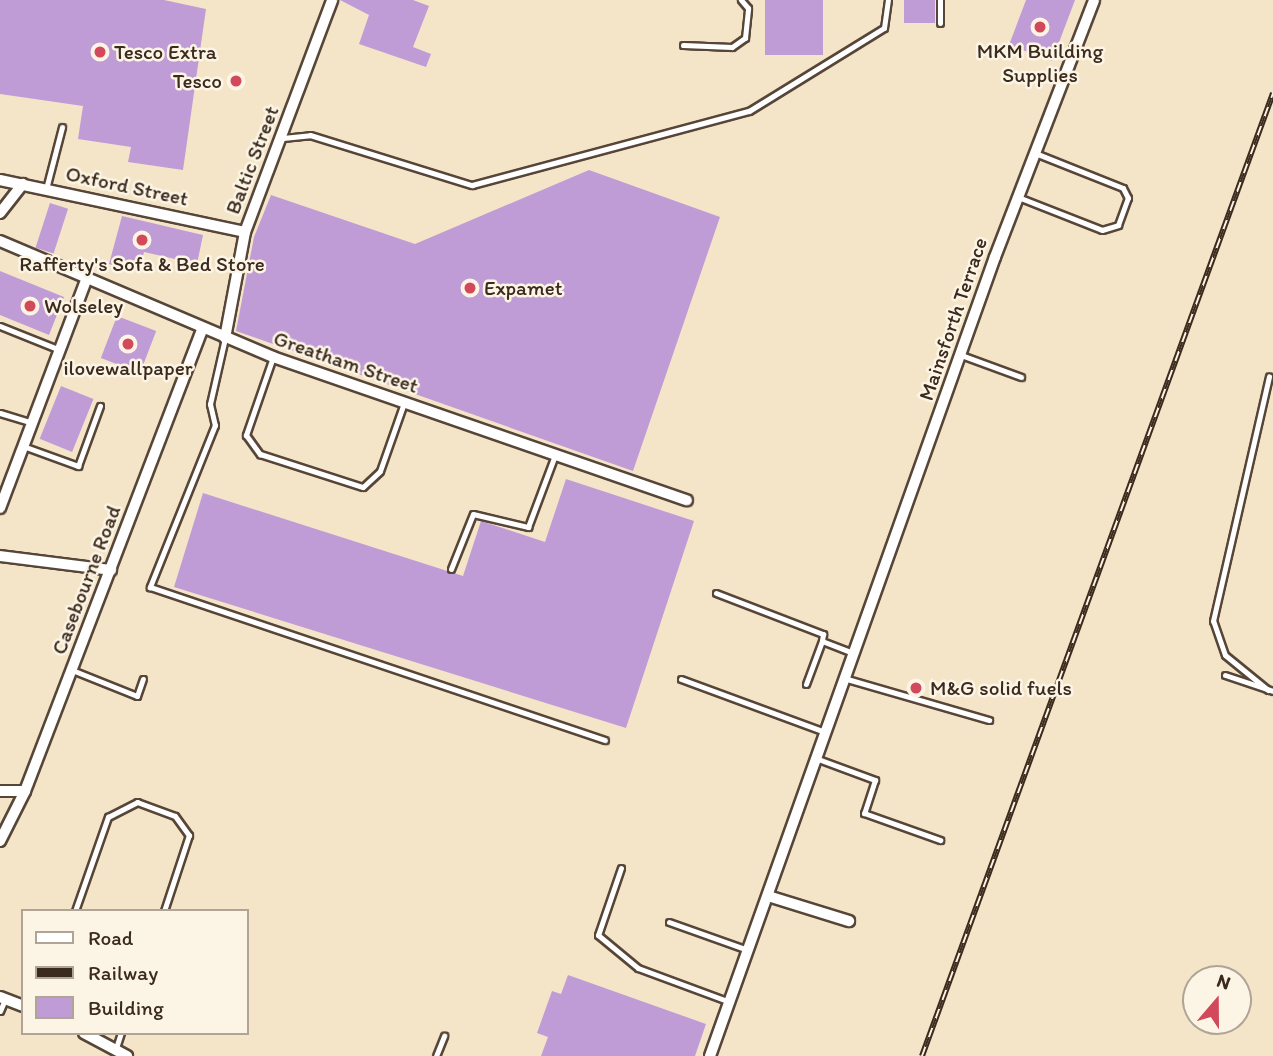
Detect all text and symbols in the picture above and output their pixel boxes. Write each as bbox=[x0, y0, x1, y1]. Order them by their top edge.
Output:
marker: MKM Building Supplies bbox=[1032, 19, 1048, 35]
place label: MKM Building Supplies bbox=[977, 38, 1103, 88]
place label: Tesco Extra bbox=[114, 39, 217, 65]
marker: Tesco Extra bbox=[92, 44, 108, 60]
place label: Tesco bbox=[173, 68, 222, 94]
marker: Tesco bbox=[228, 73, 244, 89]
street label: Baltic Street bbox=[220, 102, 284, 218]
street label: Oxford Street bbox=[64, 161, 190, 211]
marker: Rafferty's Sofa & Bed Store bbox=[134, 232, 150, 248]
street label: Mainsforth Terrace bbox=[913, 234, 993, 404]
place label: Rafferty's Sofa & Bed Store bbox=[19, 251, 265, 277]
place label: Expamet bbox=[484, 275, 563, 301]
marker: Expamet bbox=[462, 280, 478, 296]
place label: Wolseley bbox=[44, 293, 123, 319]
marker: Wolseley bbox=[22, 298, 38, 314]
street label: Greatham Street bbox=[271, 326, 421, 398]
marker: ilovewallpaper bbox=[120, 336, 136, 352]
place label: ilovewallpaper bbox=[63, 355, 193, 381]
street label: Casebourne Road bbox=[46, 502, 126, 658]
place label: M&G solid fuels bbox=[930, 675, 1072, 701]
marker: M&G solid fuels bbox=[908, 680, 924, 696]
legend bbox=[21, 909, 248, 1035]
text: Road bbox=[88, 925, 133, 950]
text: Railway bbox=[88, 960, 158, 985]
north arrow bbox=[1182, 965, 1252, 1035]
text: N bbox=[1214, 969, 1234, 995]
text: Building bbox=[88, 995, 164, 1020]

